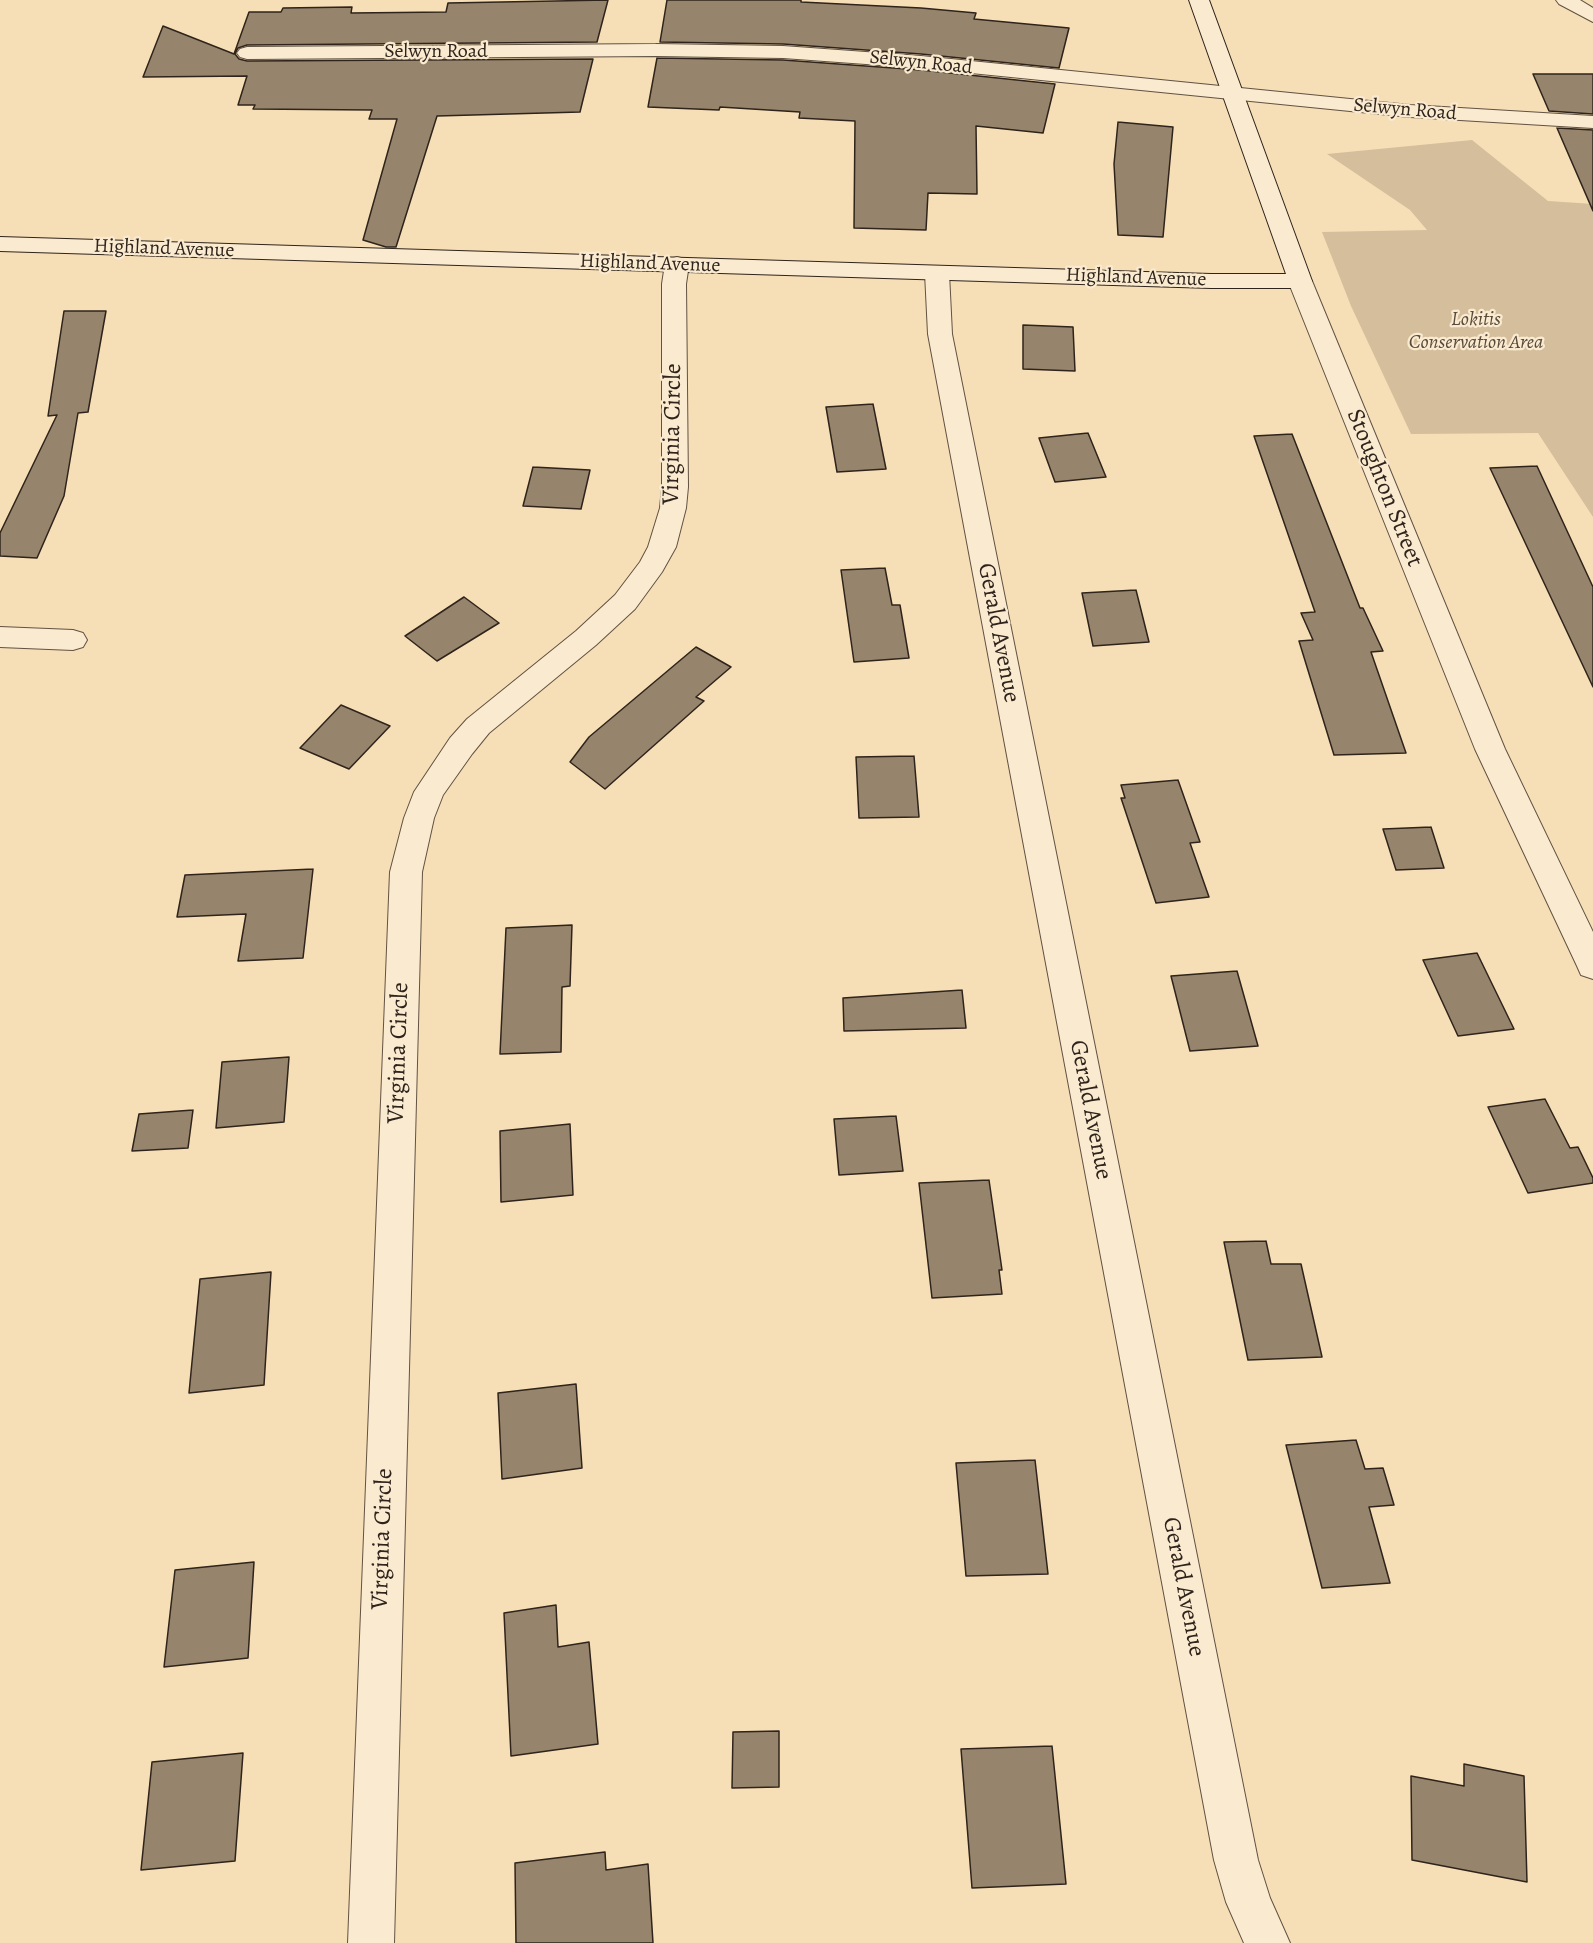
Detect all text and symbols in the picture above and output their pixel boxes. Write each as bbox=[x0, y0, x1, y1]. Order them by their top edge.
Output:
street label: Selwyn Road bbox=[384, 40, 488, 64]
street label: Selwyn Road bbox=[868, 46, 974, 80]
street label: Selwyn Road bbox=[1352, 94, 1458, 126]
street label: Highland Avenue bbox=[93, 235, 235, 263]
street label: Highland Avenue bbox=[579, 250, 721, 278]
street label: Highland Avenue bbox=[1065, 264, 1207, 292]
park label: Lokitis Conservation Area bbox=[1409, 308, 1543, 355]
street label: Virginia Circle bbox=[657, 363, 689, 505]
street label: Stoughton Street bbox=[1339, 405, 1429, 571]
street label: Gerald Avenue bbox=[970, 561, 1026, 705]
street label: Virginia Circle bbox=[382, 982, 416, 1124]
street label: Gerald Avenue bbox=[1062, 1038, 1118, 1182]
street label: Virginia Circle bbox=[366, 1468, 400, 1610]
street label: Gerald Avenue bbox=[1155, 1515, 1211, 1659]

